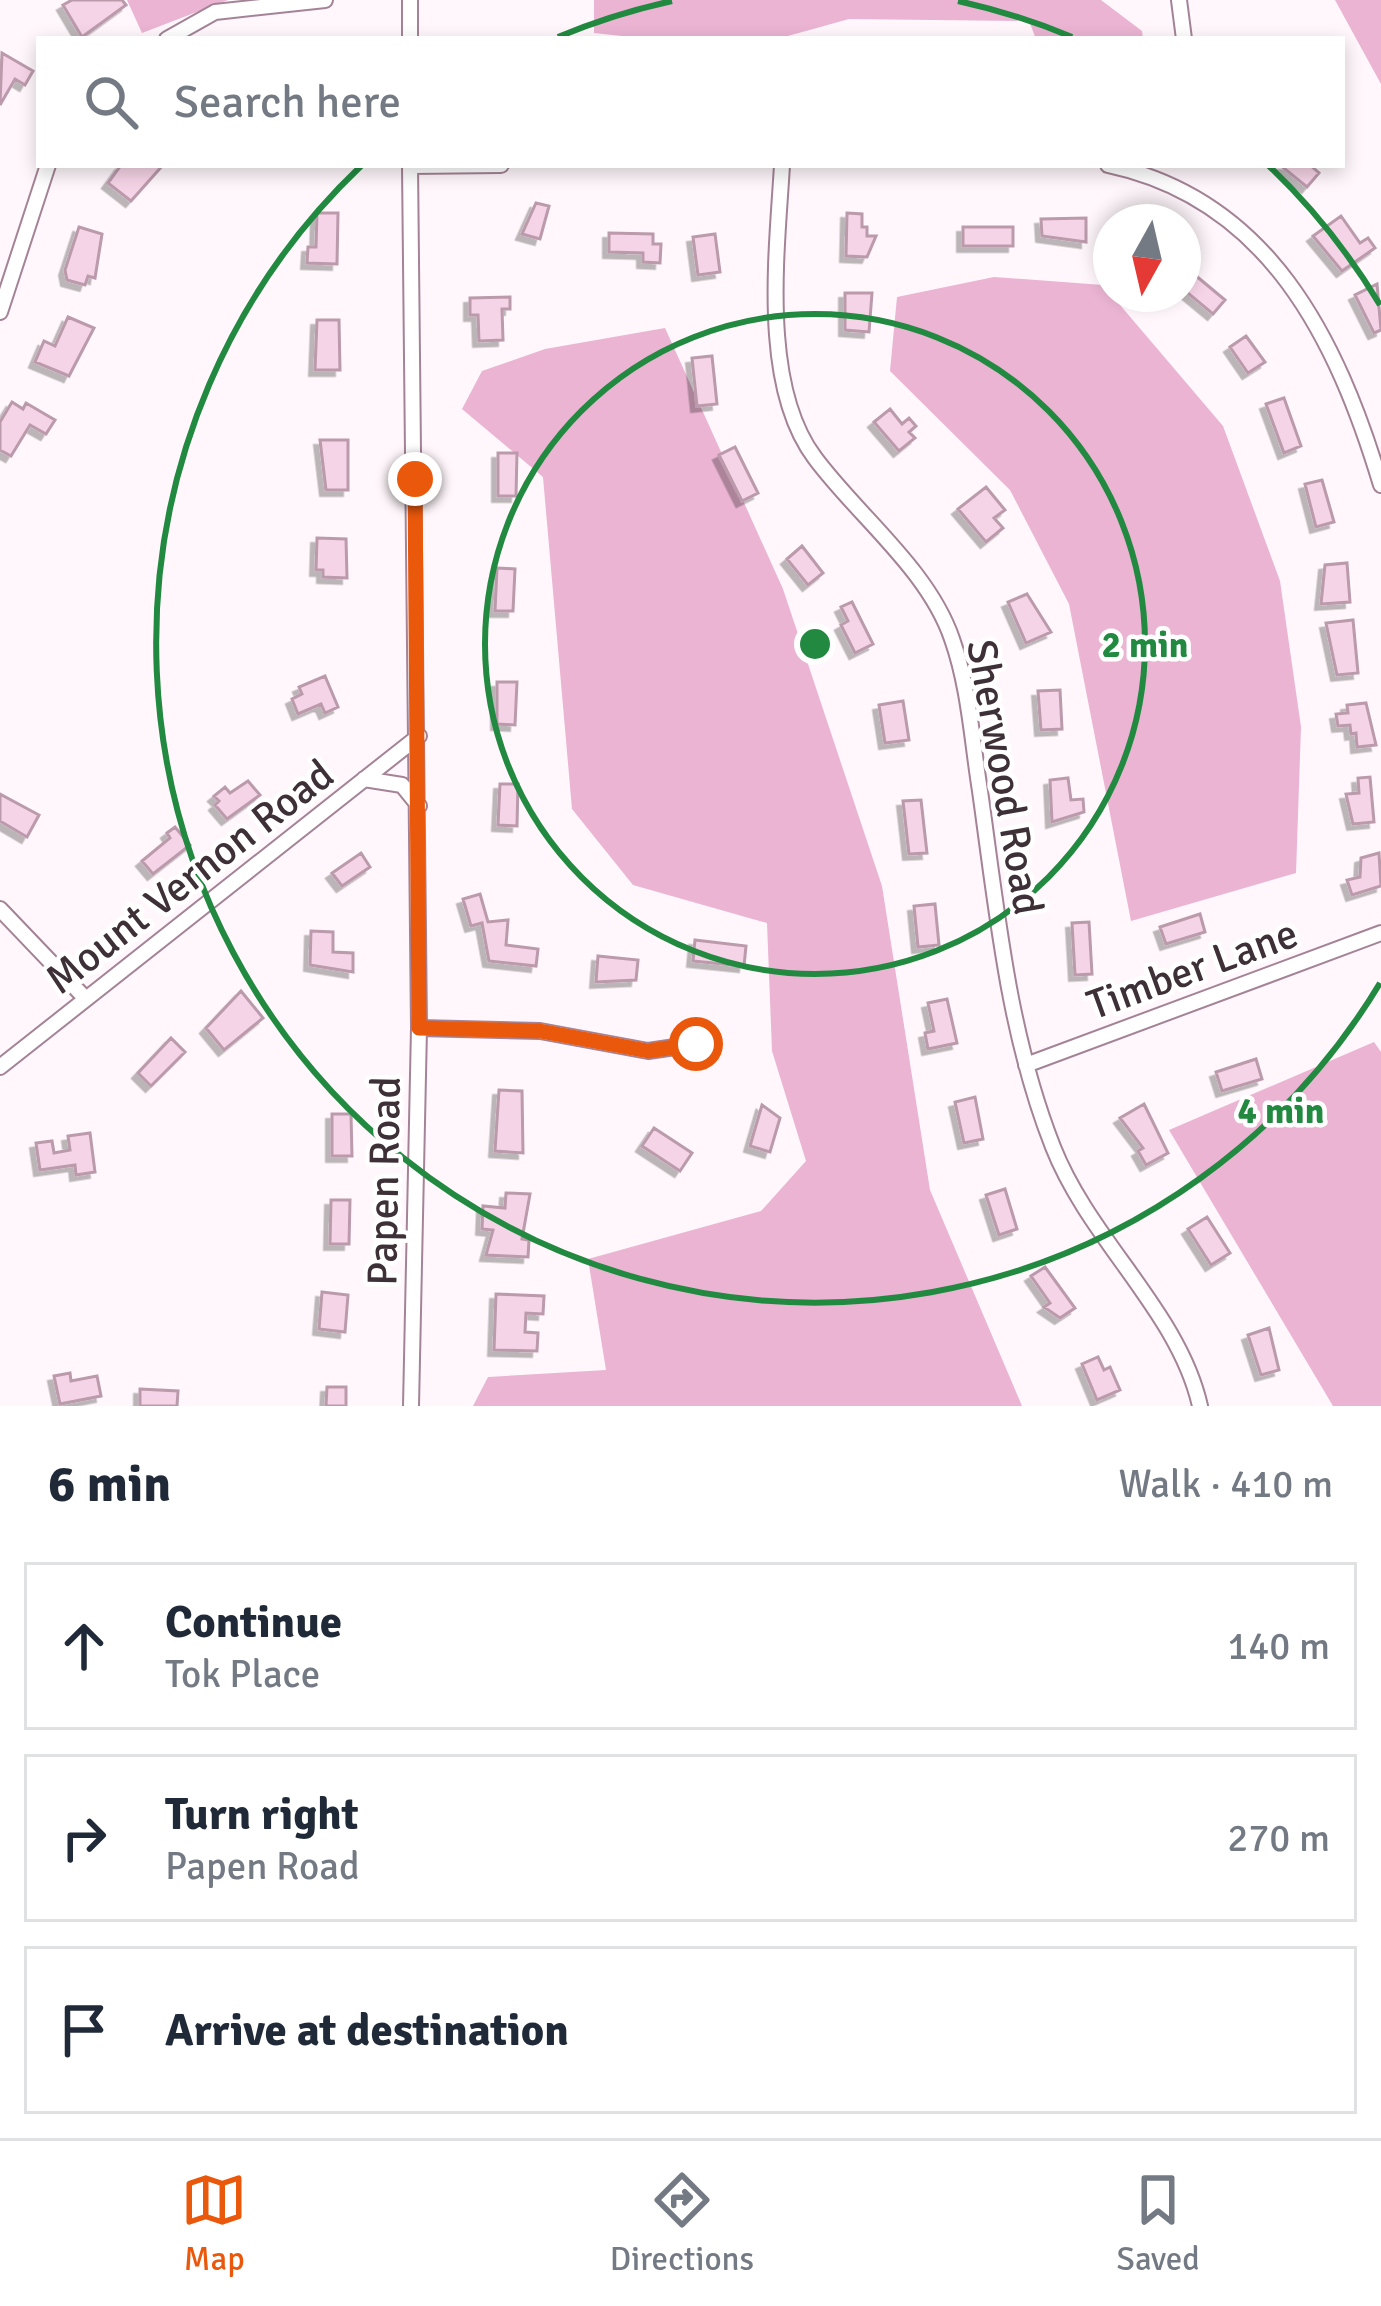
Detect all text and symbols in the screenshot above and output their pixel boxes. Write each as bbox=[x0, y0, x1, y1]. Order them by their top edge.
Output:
search box bbox=[36, 36, 1345, 168]
icon: search bbox=[78, 69, 144, 135]
text: Search here bbox=[174, 75, 401, 130]
north arrow bbox=[1093, 204, 1201, 312]
route end bbox=[388, 452, 442, 506]
centre of rings bbox=[794, 623, 836, 665]
text: 2 min bbox=[1102, 623, 1188, 668]
street label: Sherwood Road bbox=[955, 636, 1054, 919]
street label: Mount Vernon Road bbox=[36, 749, 344, 1005]
street label: Timber Lane bbox=[1080, 908, 1305, 1031]
route start bbox=[669, 1017, 723, 1071]
street label: Papen Road bbox=[357, 1076, 412, 1286]
text: 4 min bbox=[1238, 1089, 1324, 1134]
text: 6 min bbox=[48, 1453, 171, 1516]
text: Walk · 410 m bbox=[1119, 1460, 1333, 1508]
text: Continue bbox=[165, 1595, 342, 1650]
icon: ahead bbox=[51, 1613, 117, 1679]
text: 140 m bbox=[1227, 1622, 1330, 1670]
text: Tok Place bbox=[165, 1650, 320, 1698]
text: Turn right bbox=[165, 1787, 359, 1842]
icon: right bbox=[51, 1805, 117, 1871]
text: 270 m bbox=[1227, 1814, 1330, 1862]
text: Papen Road bbox=[165, 1842, 360, 1890]
icon: arrive bbox=[51, 1997, 117, 2063]
text: Arrive at destination bbox=[165, 2003, 569, 2058]
tab: Map bbox=[181, 2167, 247, 2280]
tab: Directions bbox=[610, 2167, 754, 2280]
tab: Saved bbox=[1117, 2167, 1200, 2280]

